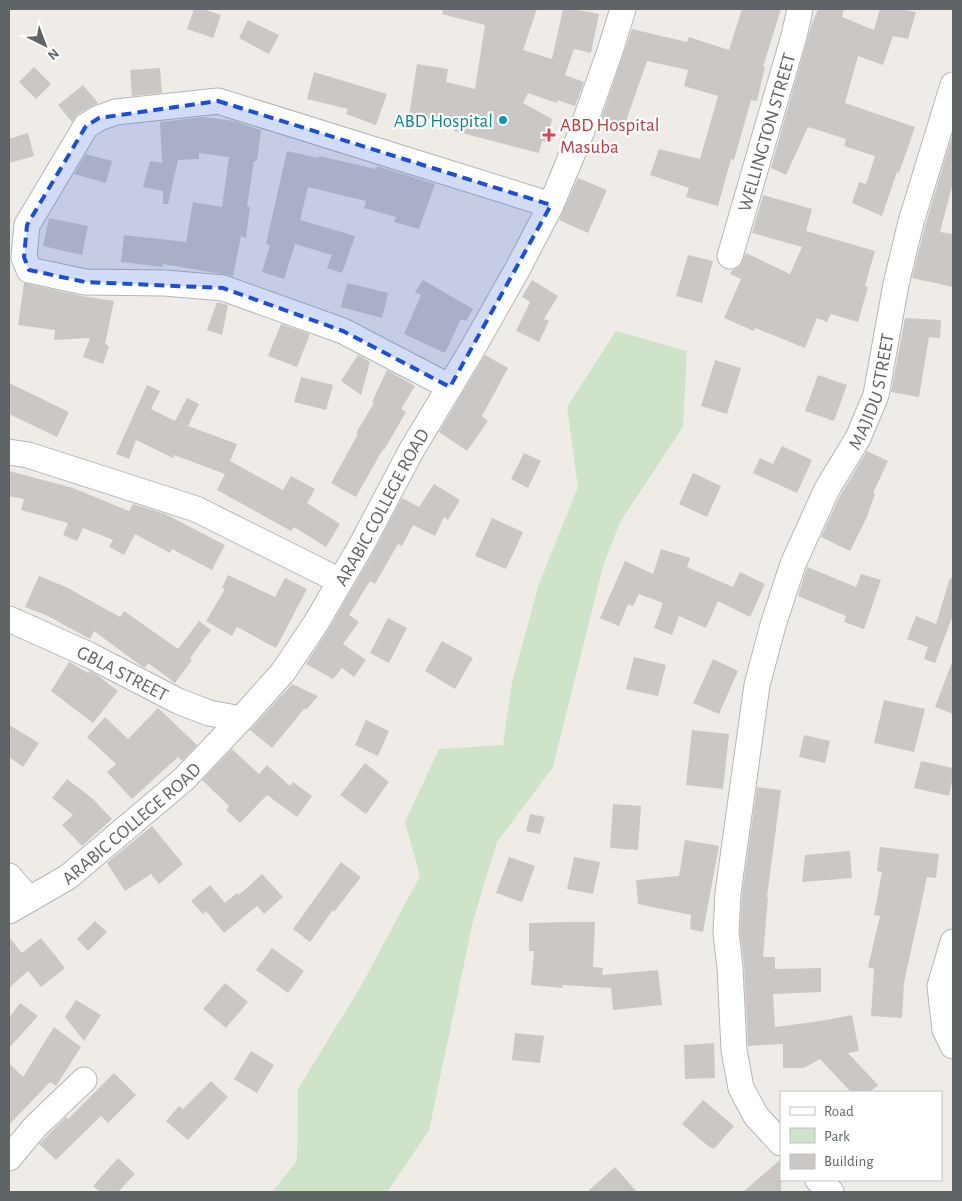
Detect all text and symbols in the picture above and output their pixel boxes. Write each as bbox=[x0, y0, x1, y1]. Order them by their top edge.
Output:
north arrow bbox=[20, 20, 70, 70]
text: N bbox=[45, 45, 61, 62]
street label: WELLINGTON STREET bbox=[735, 51, 800, 214]
place label: ABD Hospital bbox=[394, 112, 493, 131]
marker: ABD Hospital bbox=[497, 114, 509, 126]
place label: ABD Hospital Masuba bbox=[560, 116, 659, 157]
marker: ABD Hospital Masuba bbox=[542, 128, 556, 142]
street label: MAJIDU STREET bbox=[845, 332, 898, 453]
street label: ARABIC COLLEGE ROAD bbox=[332, 426, 433, 590]
street label: GBLA STREET bbox=[74, 643, 171, 705]
street label: ARABIC COLLEGE ROAD bbox=[59, 760, 205, 889]
legend bbox=[780, 1091, 942, 1181]
text: Road bbox=[824, 1104, 854, 1119]
text: Park bbox=[824, 1129, 850, 1144]
text: Building bbox=[824, 1154, 874, 1169]

